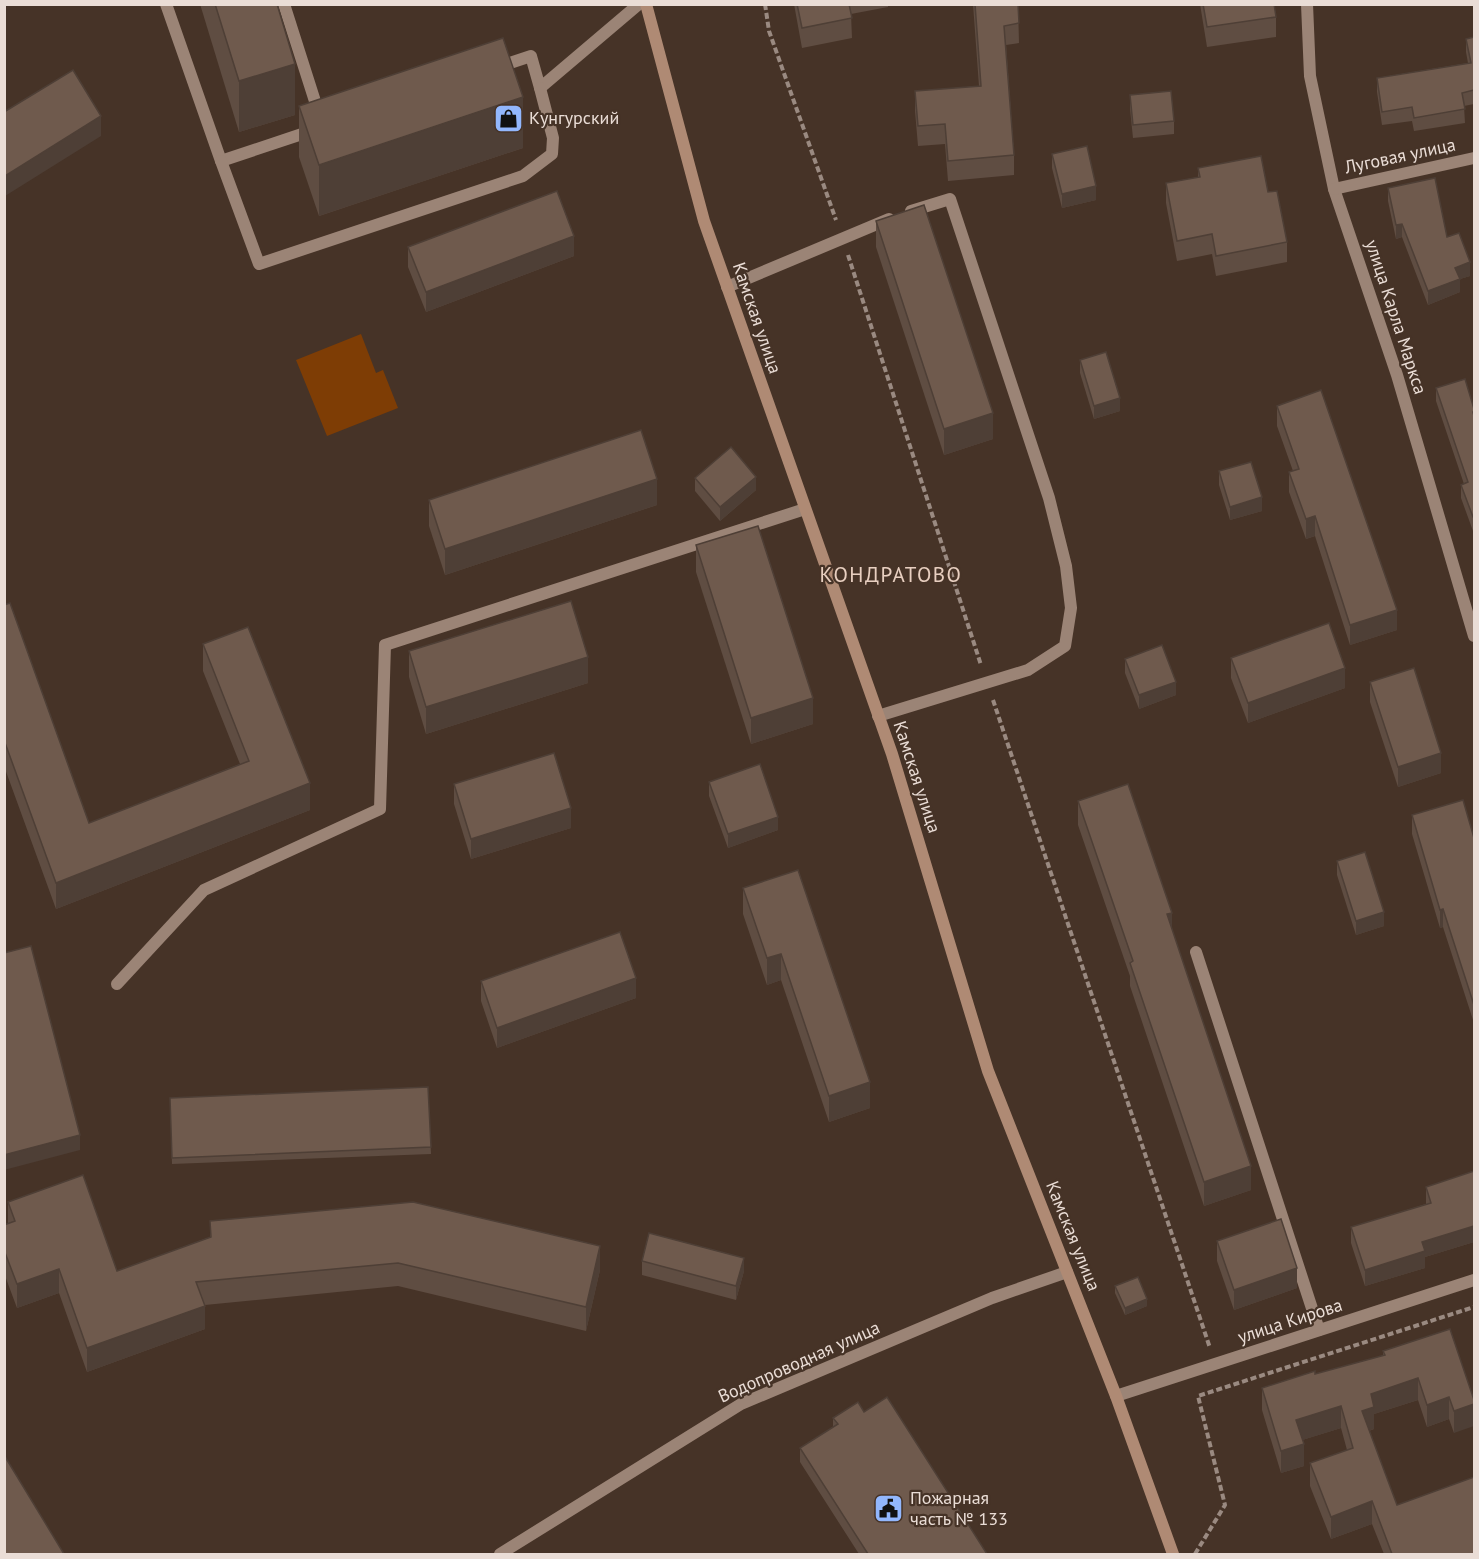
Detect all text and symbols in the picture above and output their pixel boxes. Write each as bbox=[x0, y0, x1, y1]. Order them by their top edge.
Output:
shop icon: Кунгурский bbox=[492, 102, 524, 134]
place label: Кунгурский bbox=[529, 106, 619, 129]
street label: Луговая улица bbox=[1341, 133, 1457, 179]
street label: улица Карла Маркса bbox=[1361, 237, 1432, 397]
street label: Камская улица bbox=[728, 259, 787, 377]
district label: КОНДРАТОВО bbox=[820, 561, 962, 588]
street label: Камская улица bbox=[889, 718, 946, 836]
street label: Камская улица bbox=[1041, 1178, 1106, 1294]
street label: улица Кирова bbox=[1235, 1293, 1345, 1348]
street label: Водопроводная улица bbox=[714, 1316, 883, 1408]
place label: Пожарная часть № 133 bbox=[910, 1486, 1008, 1530]
public building icon: Пожарная часть № 133 bbox=[873, 1492, 905, 1524]

